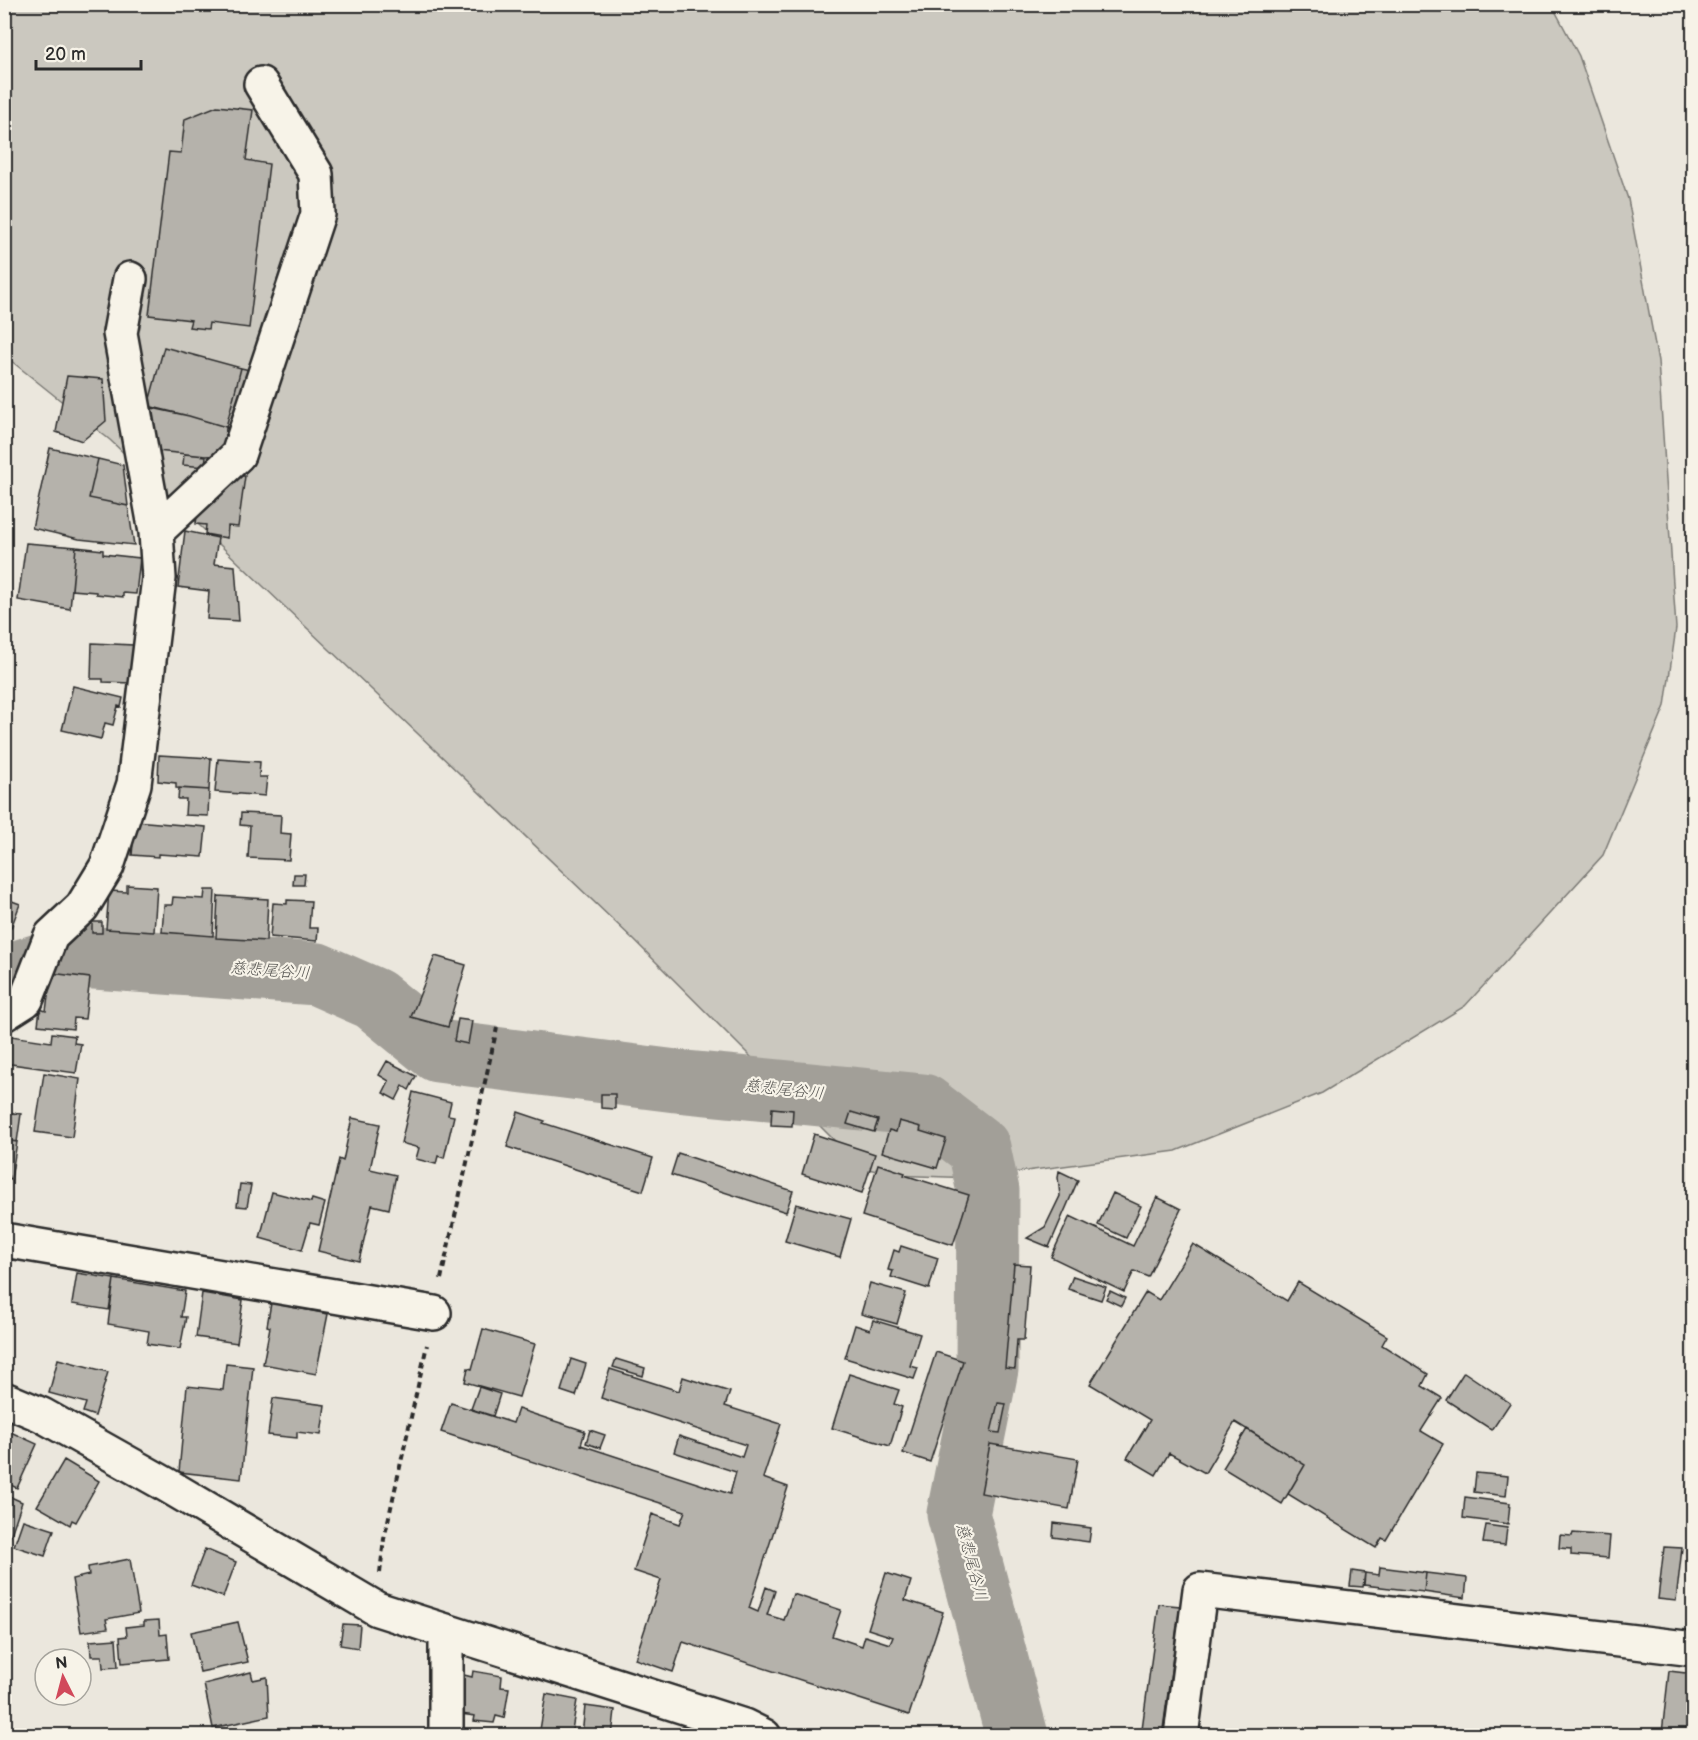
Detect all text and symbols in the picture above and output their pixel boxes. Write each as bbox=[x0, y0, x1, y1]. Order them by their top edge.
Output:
scale bar bbox=[36, 33, 141, 71]
text: 20 m bbox=[45, 44, 86, 65]
water label: 慈悲尾谷川 bbox=[229, 959, 311, 983]
water label: 慈悲尾谷川 bbox=[743, 1076, 825, 1104]
water label: 慈悲尾谷川 bbox=[951, 1521, 991, 1603]
north arrow bbox=[33, 1647, 93, 1707]
text: N bbox=[55, 1653, 69, 1674]

